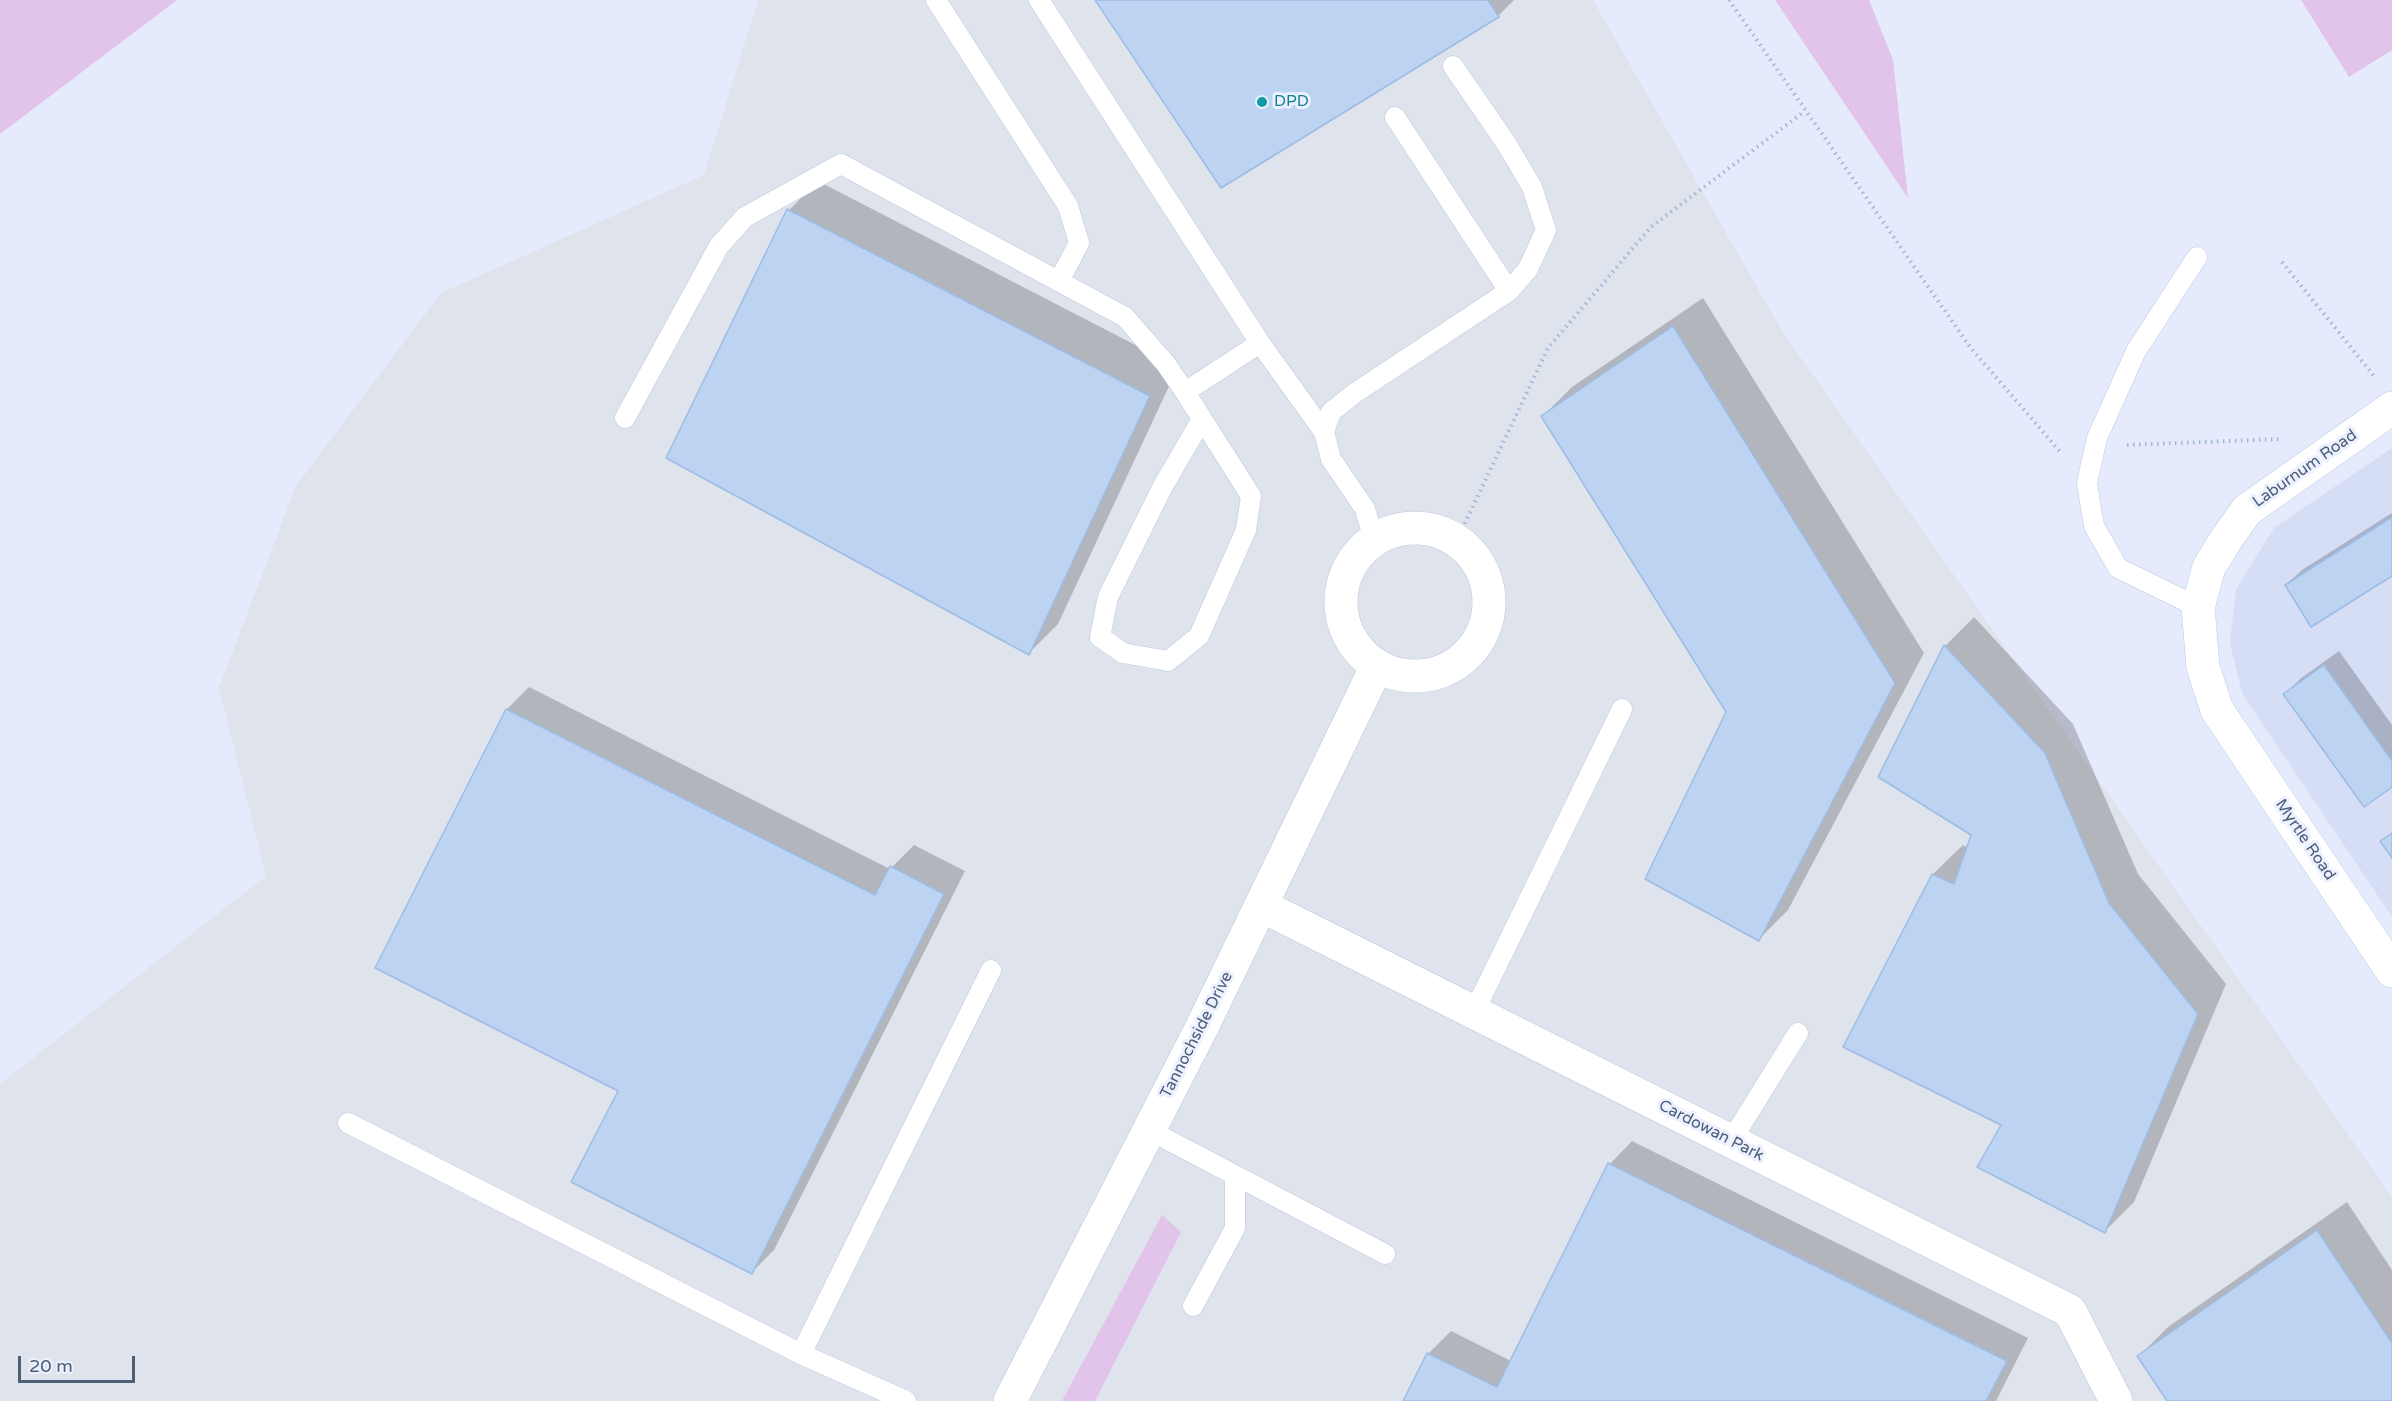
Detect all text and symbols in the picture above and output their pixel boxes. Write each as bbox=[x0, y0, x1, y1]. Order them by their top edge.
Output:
place label: DPD bbox=[1274, 92, 1309, 112]
marker: DPD bbox=[1255, 95, 1269, 109]
street label: Laburnum Road bbox=[2249, 426, 2361, 512]
street label: Myrtle Road bbox=[2271, 796, 2339, 884]
street label: Tannochside Drive bbox=[1157, 969, 1237, 1101]
street label: Cardowan Park bbox=[1655, 1096, 1767, 1166]
scale bar bbox=[21, 1344, 138, 1382]
text: 20 m bbox=[29, 1355, 73, 1377]

